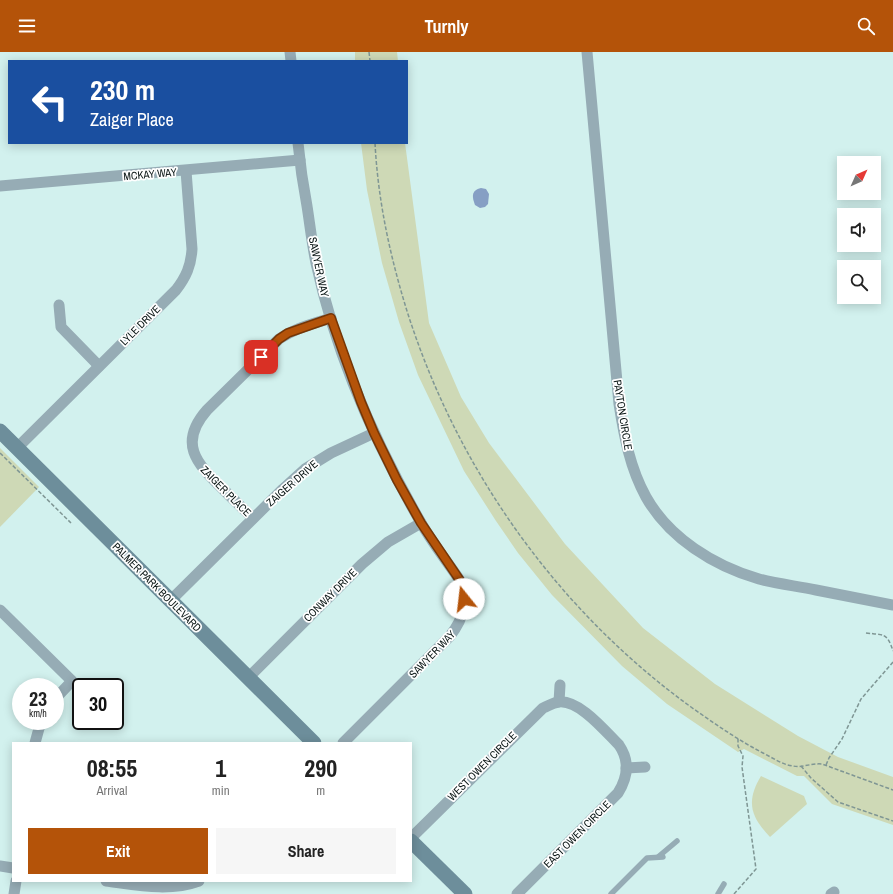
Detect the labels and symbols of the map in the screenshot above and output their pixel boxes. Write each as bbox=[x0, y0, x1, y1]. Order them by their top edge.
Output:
north arrow bbox=[837, 156, 881, 200]
street label: MCKAY WAY bbox=[123, 165, 177, 183]
street label: SAWYER WAY bbox=[306, 236, 332, 298]
street label: LYLE DRIVE bbox=[117, 302, 163, 348]
pin bbox=[244, 340, 278, 374]
street label: PAYTON CIRCLE bbox=[611, 379, 635, 451]
street label: ZAIGER DRIVE bbox=[263, 457, 321, 509]
street label: ZAIGER PLACE bbox=[198, 463, 254, 519]
street label: PALMER PARK BOULEVARD bbox=[110, 540, 204, 634]
street label: CONWAY DRIVE bbox=[300, 565, 360, 625]
position arrow bbox=[443, 578, 485, 620]
street label: SAWYER WAY bbox=[406, 627, 458, 681]
speed limit sign: 30 bbox=[72, 678, 124, 730]
street label: WEST OWEN CIRCLE bbox=[445, 729, 519, 803]
street label: EAST OWEN CIRCLE bbox=[540, 797, 614, 871]

